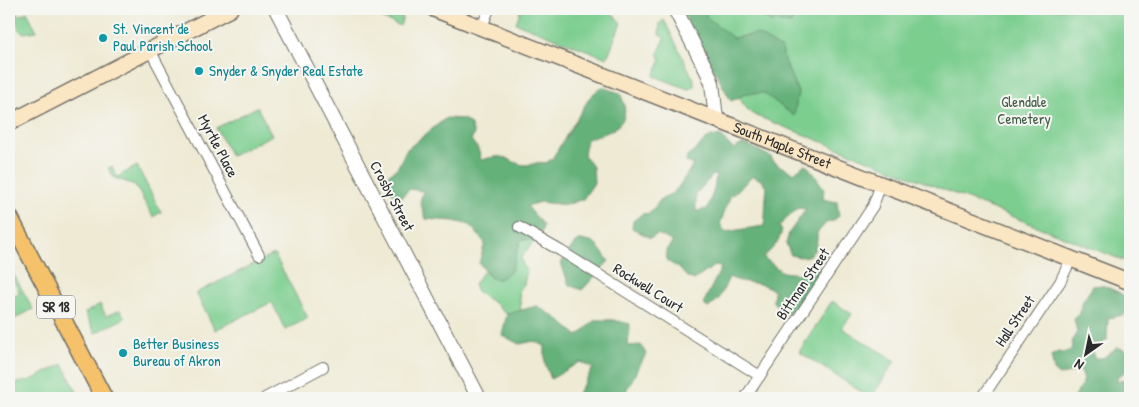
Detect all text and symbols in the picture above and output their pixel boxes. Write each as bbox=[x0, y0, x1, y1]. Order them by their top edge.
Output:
place label: St. Vincent de Paul Parish School bbox=[113, 18, 212, 56]
marker: St. Vincent de Paul Parish School bbox=[97, 32, 109, 44]
place label: Snyder & Snyder Real Estate bbox=[209, 60, 363, 81]
marker: Snyder & Snyder Real Estate bbox=[193, 65, 205, 77]
park label: Glendale Cemetery bbox=[997, 91, 1051, 129]
street label: Myrtle Place bbox=[193, 111, 244, 181]
street label: South Maple Street bbox=[730, 116, 835, 174]
street label: Crosby Street bbox=[365, 157, 420, 235]
street label: Bittman Street bbox=[771, 243, 835, 324]
street label: Rockwell Court bbox=[609, 258, 688, 318]
street label: Hall Street bbox=[990, 290, 1040, 351]
road number: SR 18 bbox=[37, 296, 75, 318]
north arrow bbox=[1062, 330, 1112, 380]
place label: Better Business Bureau of Akron bbox=[133, 333, 221, 371]
marker: Better Business Bureau of Akron bbox=[117, 347, 129, 359]
text: N bbox=[1070, 355, 1087, 375]

